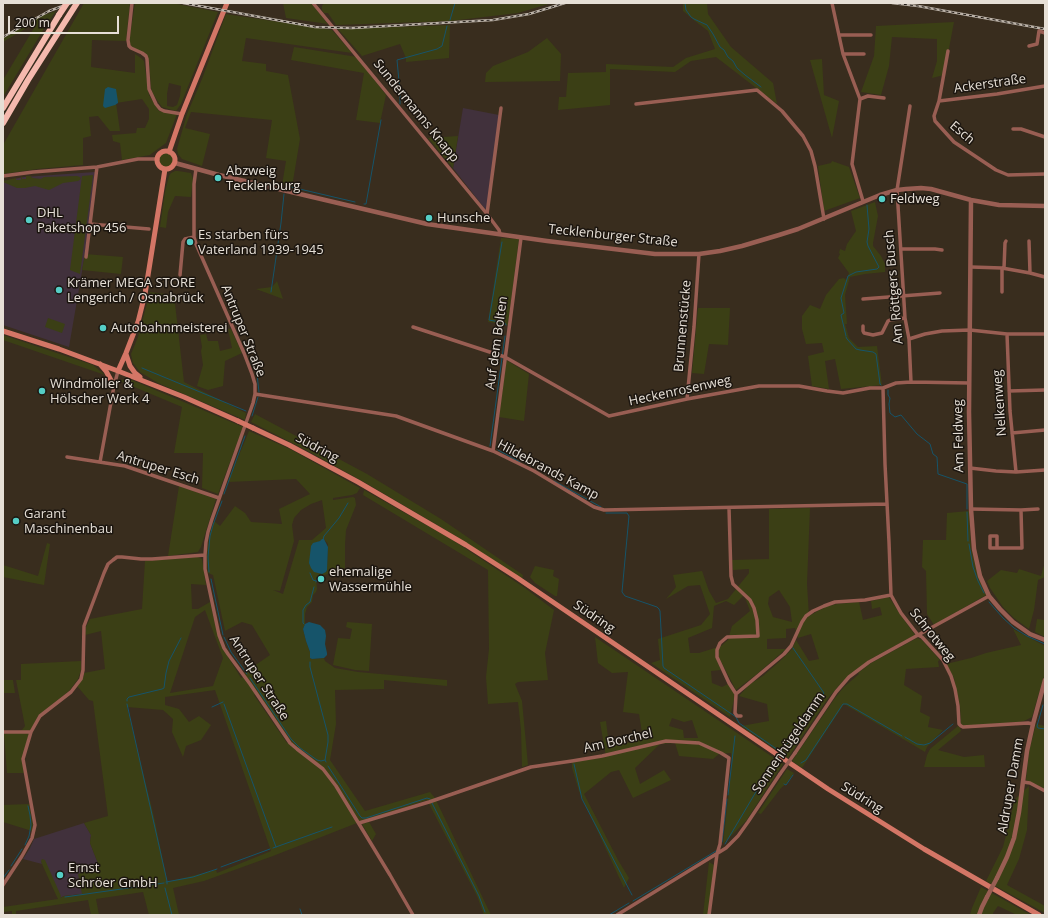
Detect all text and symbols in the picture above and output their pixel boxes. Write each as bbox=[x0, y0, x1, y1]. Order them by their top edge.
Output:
scale bar bbox=[10, 8, 121, 34]
text: 200 m bbox=[15, 14, 50, 31]
street label: Sundermanns Knapp bbox=[370, 57, 462, 165]
street label: Ackerstraße bbox=[953, 71, 1027, 97]
street label: Esch bbox=[946, 118, 978, 148]
place label: Abzweig Tecklenburg bbox=[226, 163, 300, 194]
marker: Abzweig Tecklenburg bbox=[213, 173, 223, 183]
place label: Feldweg bbox=[890, 191, 940, 207]
marker: Feldweg bbox=[877, 194, 887, 204]
place label: DHL Paketshop 456 bbox=[37, 205, 126, 236]
place label: Hunsche bbox=[437, 210, 490, 226]
marker: Hunsche bbox=[424, 213, 434, 223]
marker: DHL Paketshop 456 bbox=[24, 215, 34, 225]
street label: Tecklenburger Straße bbox=[548, 221, 678, 251]
place label: Es starben fürs Vaterland 1939-1945 bbox=[198, 227, 324, 258]
street label: Am Röttgers Busch bbox=[881, 229, 907, 345]
marker: Es starben fürs Vaterland 1939-1945 bbox=[185, 237, 195, 247]
place label: Krämer MEGA STORE Lengerich / Osnabrück bbox=[67, 275, 204, 306]
street label: Brunnenstücke bbox=[671, 279, 695, 373]
street label: Antruper Straße bbox=[217, 283, 269, 379]
marker: Krämer MEGA STORE Lengerich / Osnabrück bbox=[54, 285, 64, 295]
street label: Auf dem Bolten bbox=[483, 295, 511, 391]
place label: Autobahnmeisterei bbox=[111, 320, 227, 336]
marker: Autobahnmeisterei bbox=[98, 323, 108, 333]
street label: Nelkenweg bbox=[990, 369, 1010, 437]
street label: Heckenrosenweg bbox=[627, 373, 733, 409]
place label: Windmöller & Hölscher Werk 4 bbox=[50, 376, 149, 407]
marker: Windmöller & Hölscher Werk 4 bbox=[37, 386, 47, 396]
street label: Am Feldweg bbox=[951, 399, 967, 473]
street label: Südring bbox=[293, 430, 341, 466]
street label: Hildebrands Kamp bbox=[495, 437, 601, 503]
street label: Antruper Esch bbox=[115, 448, 201, 488]
place label: Garant Maschinenbau bbox=[24, 506, 113, 537]
marker: Garant Maschinenbau bbox=[11, 516, 21, 526]
place label: ehemalige Wassermühle bbox=[329, 564, 412, 595]
marker: ehemalige Wassermühle bbox=[316, 574, 326, 584]
street label: Südring bbox=[570, 597, 618, 637]
street label: Schrotweg bbox=[906, 605, 958, 665]
street label: Antruper Straße bbox=[226, 633, 292, 723]
street label: Sonnenhügeldamm bbox=[749, 689, 829, 797]
street label: Am Borchel bbox=[582, 726, 654, 756]
street label: Aldruper Damm bbox=[995, 737, 1027, 835]
street label: Südring bbox=[838, 779, 886, 817]
place label: Ernst Schröer GmbH bbox=[68, 860, 157, 891]
marker: Ernst Schröer GmbH bbox=[55, 870, 65, 880]

